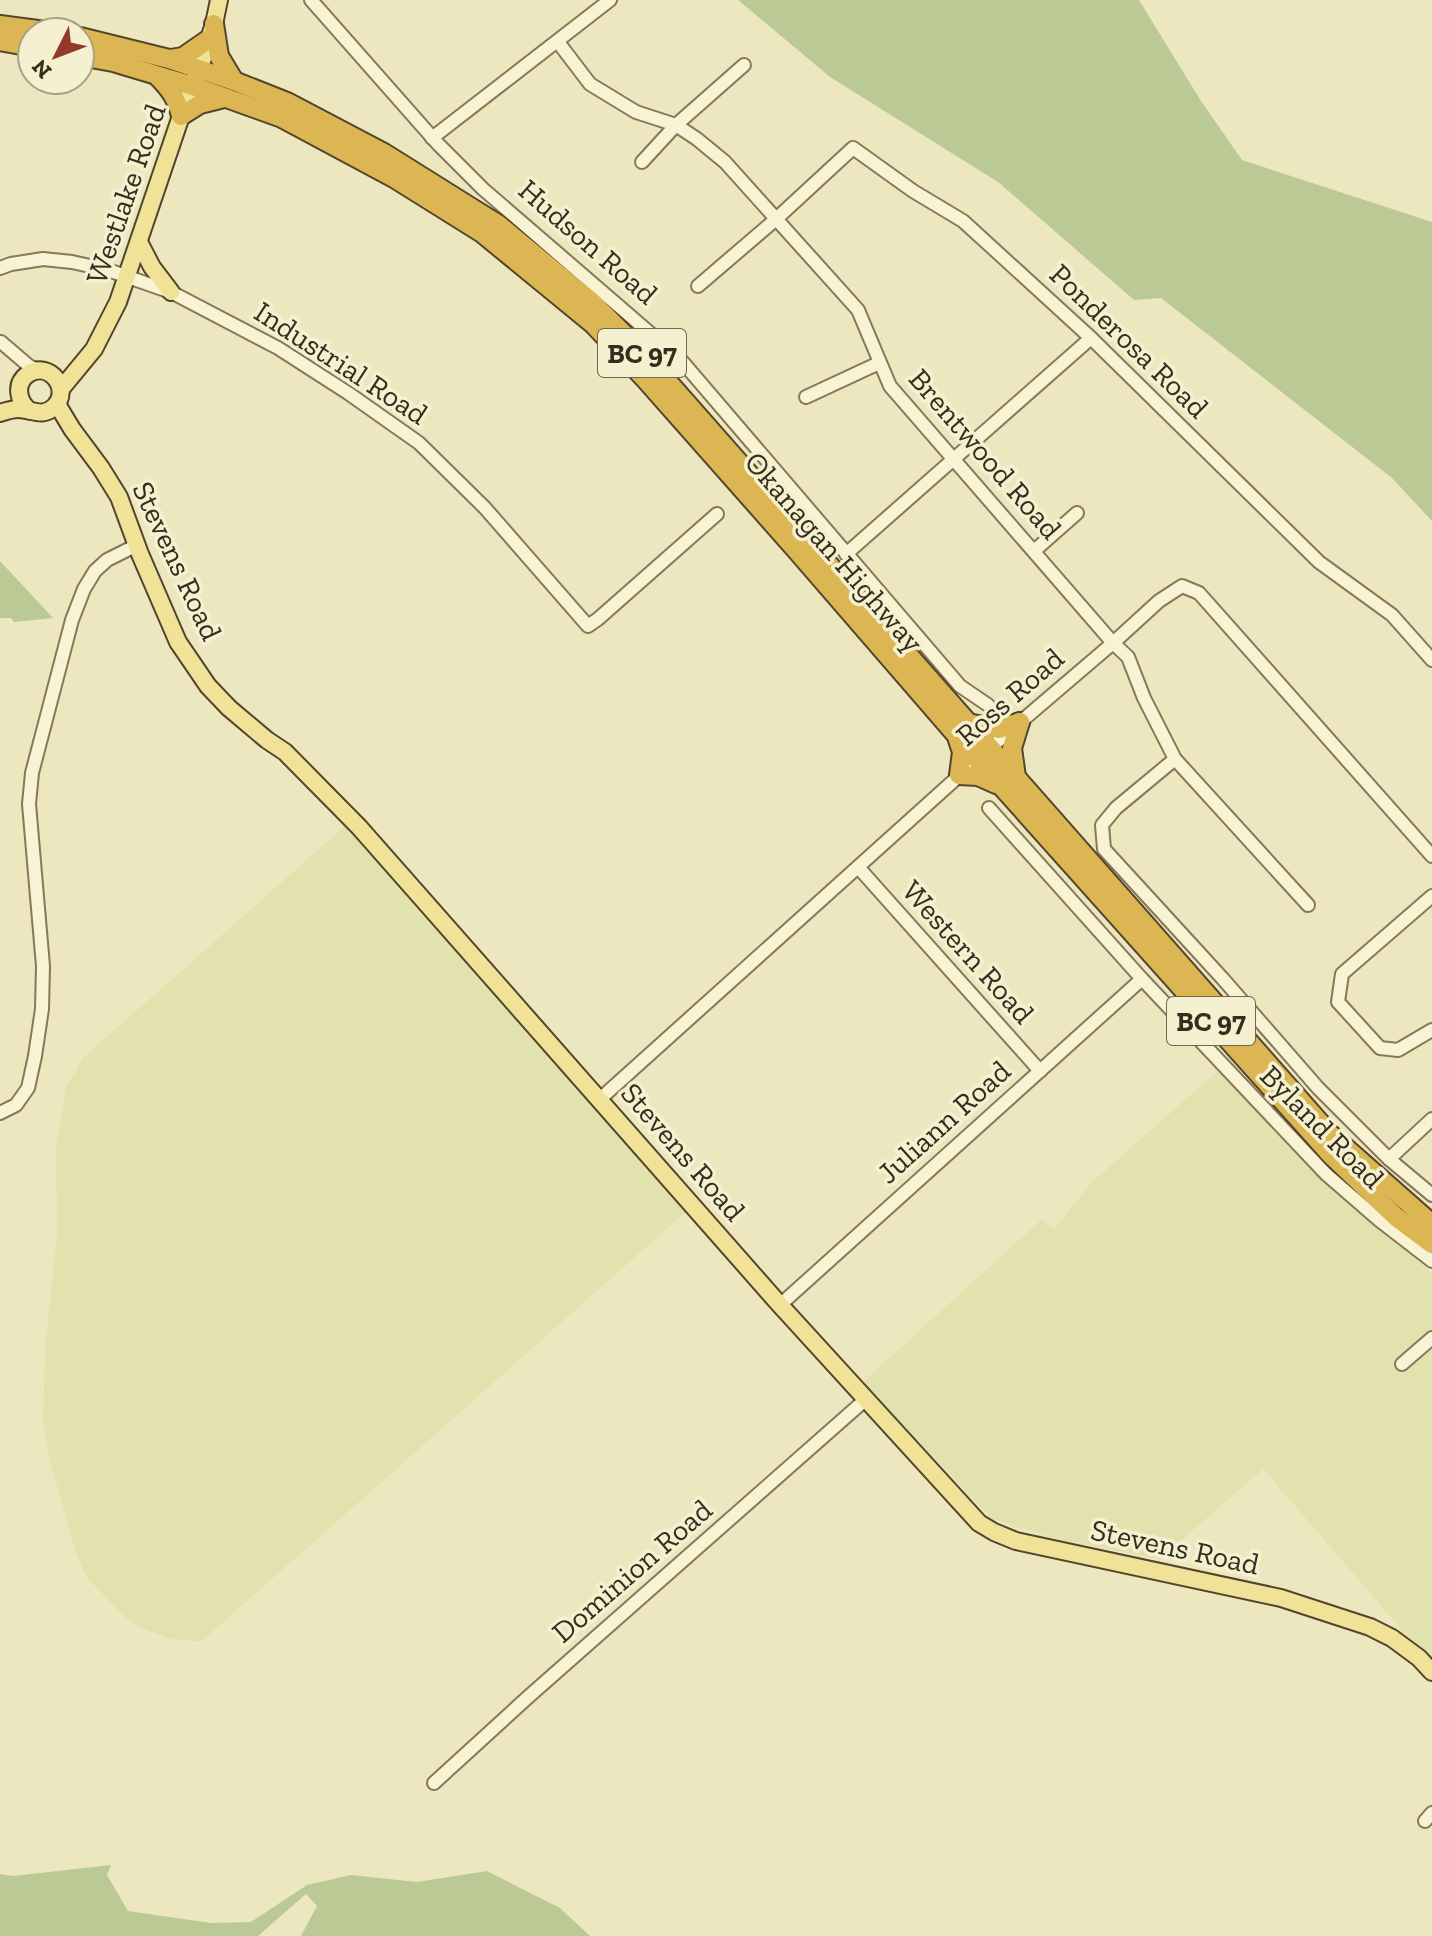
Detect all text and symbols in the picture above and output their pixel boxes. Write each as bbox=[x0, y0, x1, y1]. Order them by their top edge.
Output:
north arrow bbox=[16, 16, 96, 96]
text: N bbox=[26, 54, 57, 84]
street label: Westlake Road bbox=[78, 99, 174, 289]
street label: Hudson Road bbox=[511, 172, 665, 312]
street label: Ponderosa Road bbox=[1042, 256, 1216, 426]
street label: Industrial Road bbox=[248, 294, 435, 433]
road number: BC 97 bbox=[598, 329, 686, 377]
street label: Brentwood Road bbox=[901, 361, 1069, 547]
street label: Okanagan Highway bbox=[737, 444, 931, 660]
street label: Stevens Road bbox=[125, 476, 230, 647]
street label: Ross Road bbox=[949, 640, 1072, 754]
street label: Western Road bbox=[894, 873, 1042, 1031]
road number: BC 97 bbox=[1167, 997, 1255, 1045]
street label: Juliann Road bbox=[870, 1053, 1018, 1191]
street label: Byland Road bbox=[1253, 1058, 1392, 1197]
street label: Stevens Road bbox=[613, 1076, 753, 1229]
street label: Dominion Road bbox=[545, 1491, 720, 1650]
street label: Stevens Road bbox=[1088, 1512, 1263, 1583]

